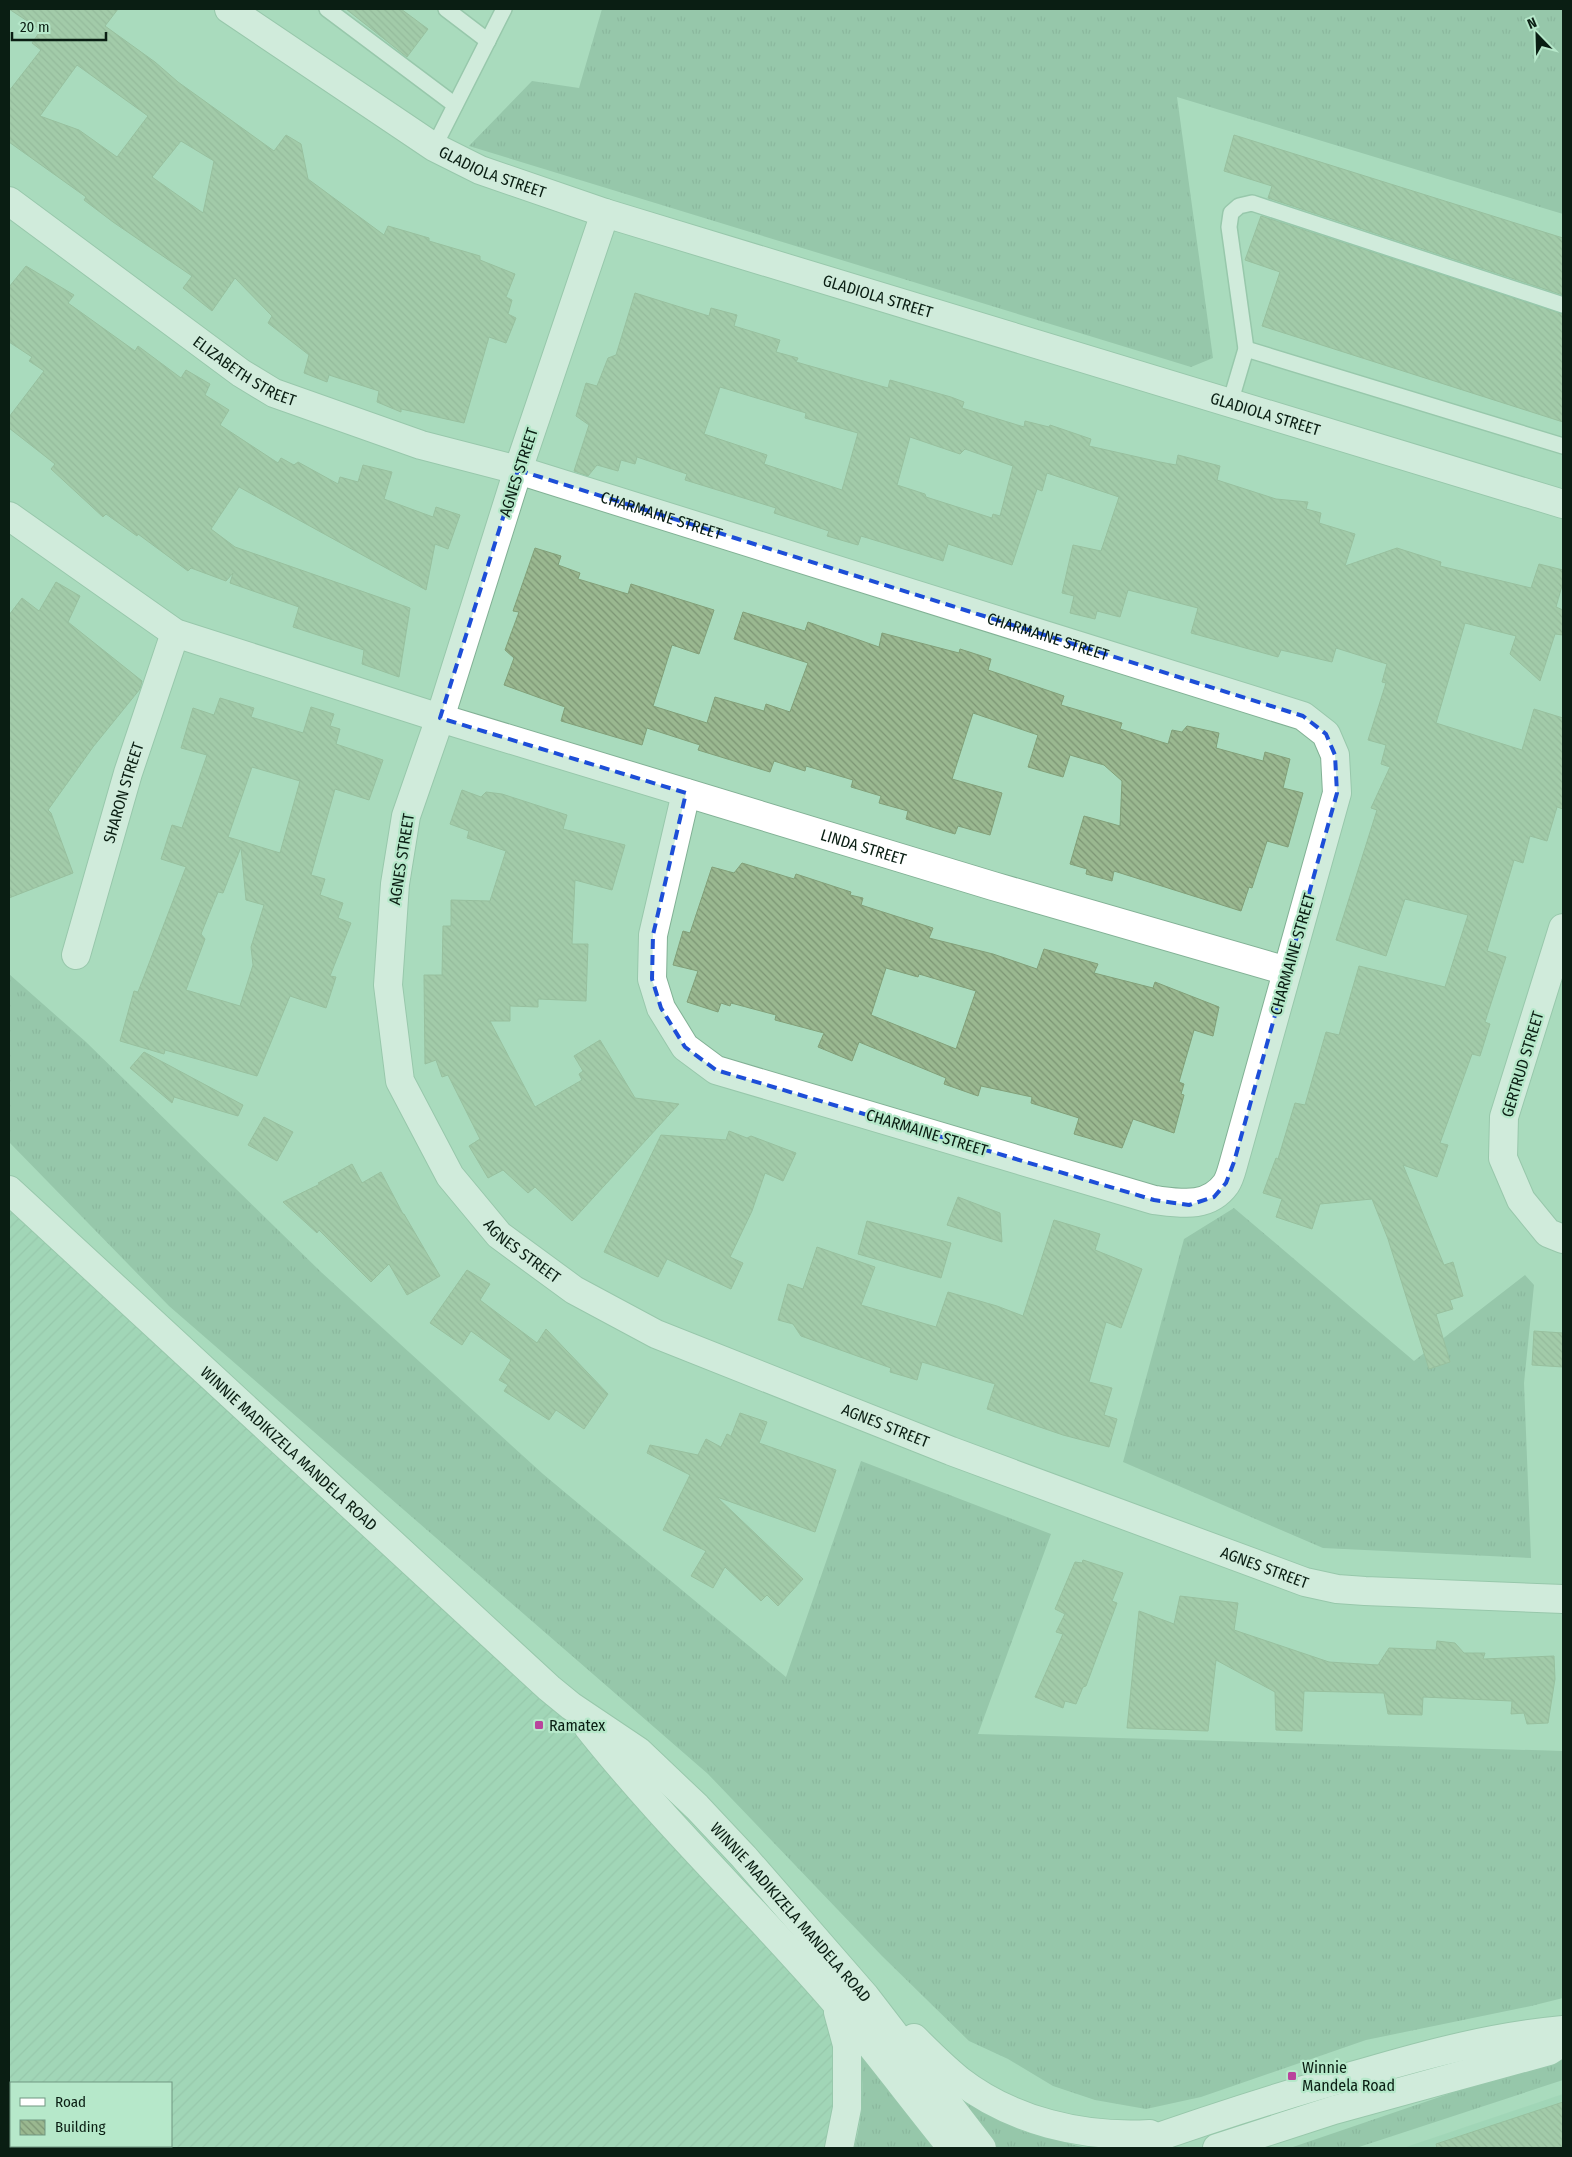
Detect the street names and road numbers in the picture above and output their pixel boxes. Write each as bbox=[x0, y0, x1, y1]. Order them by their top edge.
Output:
street label: GLADIOLA STREET bbox=[436, 142, 549, 202]
street label: GLADIOLA STREET bbox=[821, 271, 936, 322]
street label: ELIZABETH STREET bbox=[189, 332, 299, 410]
street label: GLADIOLA STREET bbox=[1208, 388, 1323, 440]
street label: AGNES STREET bbox=[495, 425, 542, 519]
street label: CHARMAINE STREET bbox=[598, 488, 725, 544]
street label: CHARMAINE STREET bbox=[985, 609, 1112, 665]
street label: SHARON STREET bbox=[99, 739, 148, 845]
street label: AGNES STREET bbox=[385, 811, 418, 906]
street label: LINDA STREET bbox=[818, 825, 909, 869]
street label: CHARMAINE STREET bbox=[1266, 890, 1319, 1017]
street label: GERTRUD STREET bbox=[1497, 1008, 1548, 1119]
street label: CHARMAINE STREET bbox=[864, 1105, 990, 1160]
street label: AGNES STREET bbox=[480, 1215, 565, 1287]
street label: WINNIE MADIKIZELA MANDELA ROAD bbox=[197, 1363, 381, 1535]
street label: AGNES STREET bbox=[839, 1400, 932, 1452]
street label: AGNES STREET bbox=[1218, 1543, 1312, 1593]
street label: WINNIE MADIKIZELA MANDELA ROAD bbox=[706, 1819, 875, 2006]

